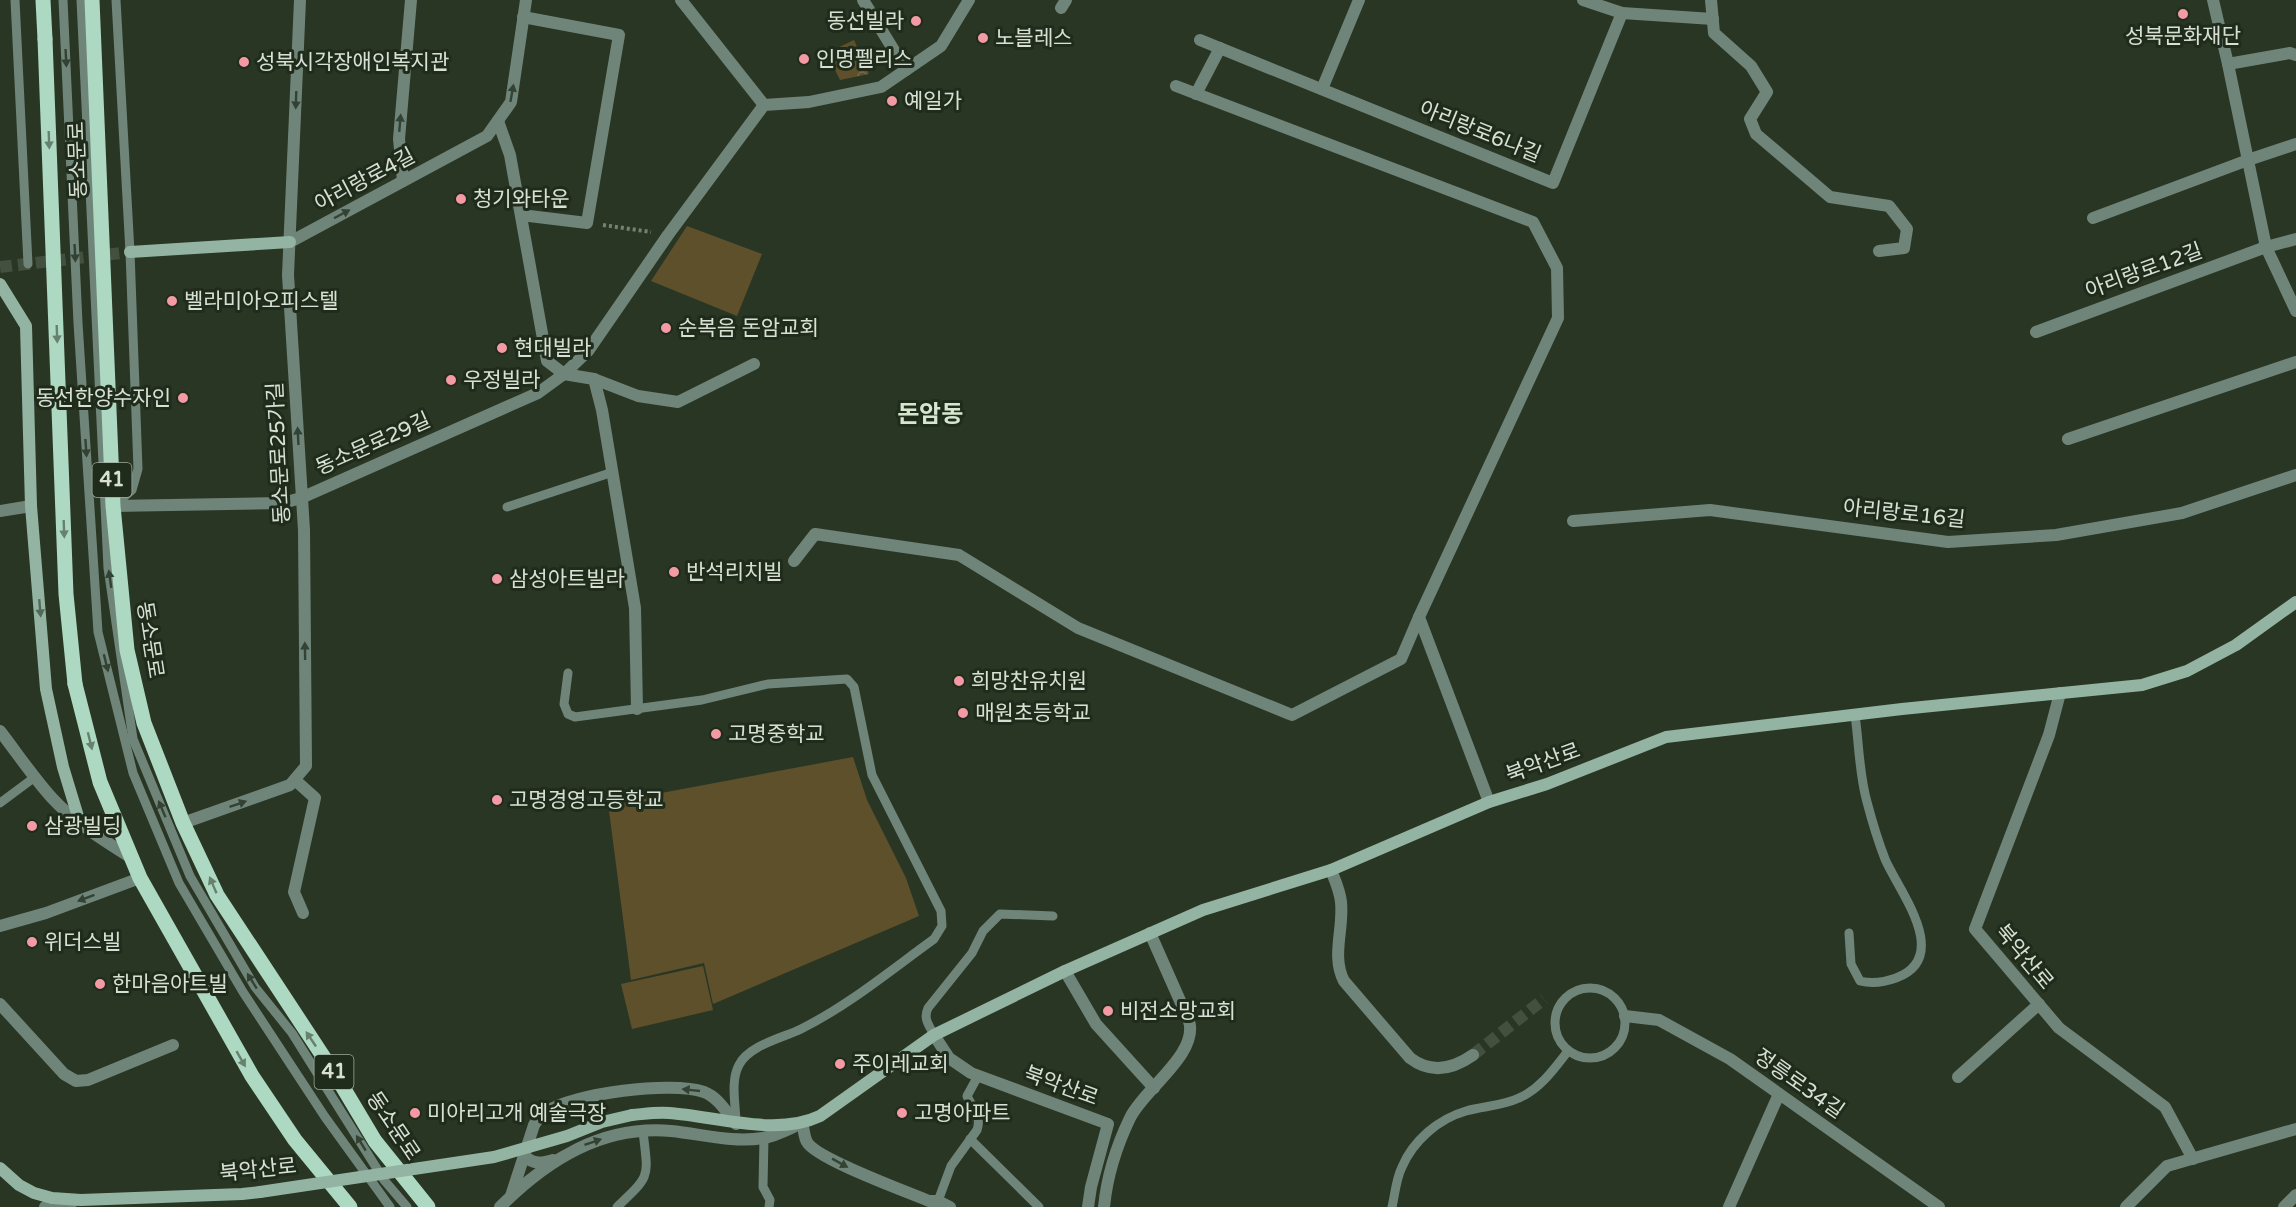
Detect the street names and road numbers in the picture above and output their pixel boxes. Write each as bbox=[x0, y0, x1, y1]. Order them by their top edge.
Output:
street label: 아리랑로6나길 bbox=[1415, 96, 1545, 168]
street label: 동소문로 bbox=[64, 121, 92, 199]
street label: 아리랑로4길 bbox=[311, 143, 419, 217]
street label: 아리랑로12길 bbox=[2082, 238, 2206, 304]
street label: 동소문로25가길 bbox=[263, 381, 295, 525]
street label: 동소문로29길 bbox=[312, 408, 434, 480]
road number: 41 bbox=[92, 463, 132, 497]
street label: 아리랑로16길 bbox=[1842, 495, 1966, 533]
street label: 동소문로 bbox=[132, 600, 168, 680]
street label: 북악산로 bbox=[1502, 738, 1584, 788]
street label: 북악산로 bbox=[1990, 919, 2058, 995]
street label: 정릉로34길 bbox=[1749, 1044, 1849, 1124]
road number: 41 bbox=[314, 1055, 354, 1089]
street label: 북악산로 bbox=[1020, 1061, 1102, 1111]
street label: 동소문로 bbox=[361, 1087, 425, 1165]
street label: 북악산로 bbox=[218, 1154, 298, 1186]

